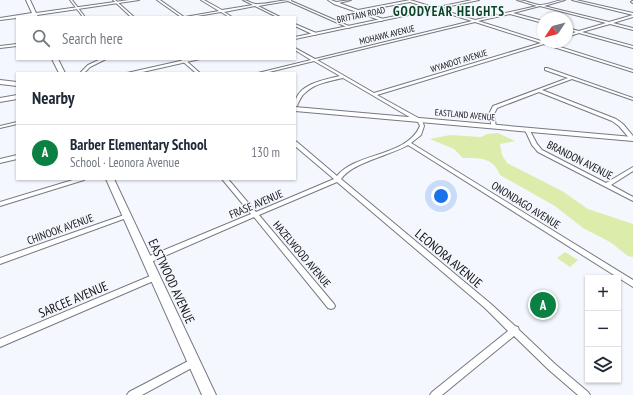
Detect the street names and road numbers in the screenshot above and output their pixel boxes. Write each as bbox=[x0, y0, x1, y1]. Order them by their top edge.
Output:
street label: BRITTAIN ROAD bbox=[336, 4, 386, 25]
street label: MOHAWK AVENUE bbox=[358, 22, 416, 47]
street label: WYANDOT AVENUE bbox=[429, 47, 489, 74]
street label: EASTLAND AVENUE bbox=[434, 106, 496, 123]
street label: BRANDON AVENUE bbox=[545, 137, 616, 183]
street label: ONONDAGO AVENUE bbox=[489, 178, 563, 232]
street label: FRASE AVENUE bbox=[227, 186, 285, 222]
street label: CHINOOK AVENUE bbox=[25, 210, 95, 247]
street label: HAZELWOOD AVENUE bbox=[270, 218, 334, 290]
street label: LEONORA AVENUE bbox=[411, 225, 486, 292]
street label: EASTWOOD AVENUE bbox=[144, 236, 199, 326]
street label: SARCEE AVENUE bbox=[36, 277, 110, 322]

